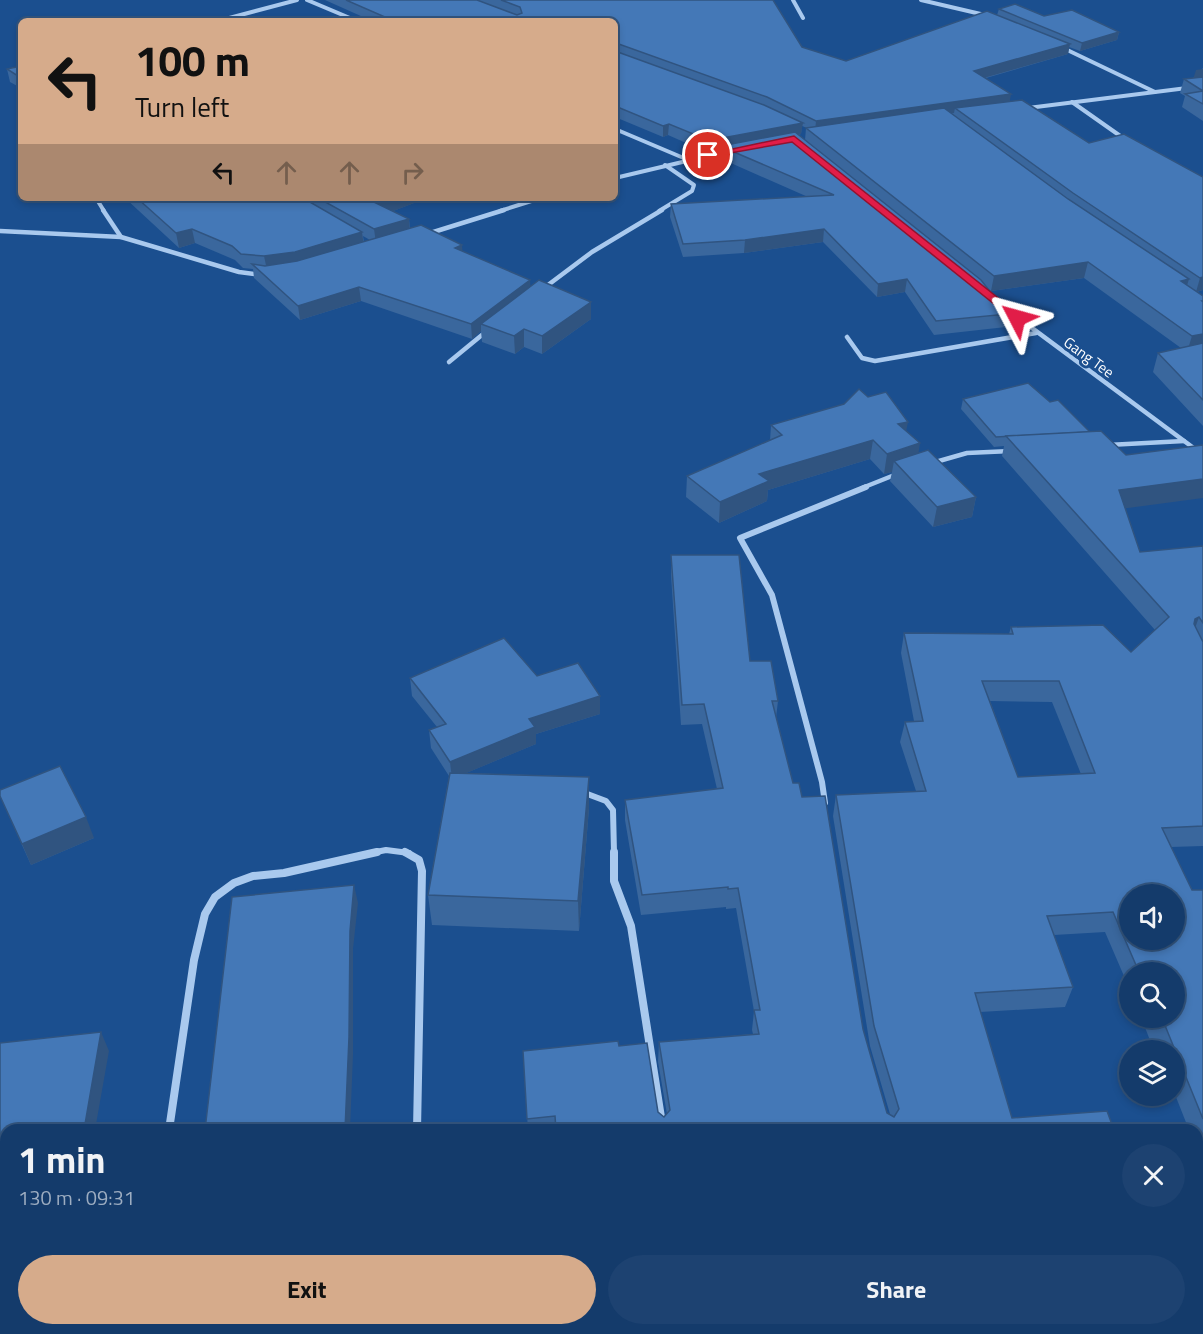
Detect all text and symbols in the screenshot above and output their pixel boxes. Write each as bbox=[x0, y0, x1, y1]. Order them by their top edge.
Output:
text: 100 m bbox=[135, 28, 250, 92]
icon: left bbox=[36, 42, 114, 120]
text: Turn left bbox=[135, 86, 229, 127]
pin bbox=[682, 129, 733, 180]
icon: arrive bbox=[691, 138, 724, 171]
icon: left bbox=[207, 156, 240, 189]
icon: ahead bbox=[270, 156, 303, 189]
icon: ahead bbox=[333, 156, 366, 189]
icon: right bbox=[396, 156, 429, 189]
position arrow bbox=[985, 286, 1049, 350]
street label: Gang Tee bbox=[1059, 331, 1119, 383]
map controls bbox=[1119, 884, 1185, 1106]
button: sound bbox=[1119, 884, 1185, 950]
button: search bbox=[1119, 962, 1185, 1028]
button: layers bbox=[1119, 1040, 1185, 1106]
text: 1 min bbox=[18, 1132, 105, 1187]
button: close bbox=[1122, 1144, 1185, 1207]
text: 130 m · 09:31 bbox=[18, 1182, 135, 1213]
button: Exit bbox=[18, 1255, 596, 1324]
button: Share bbox=[608, 1255, 1185, 1324]

